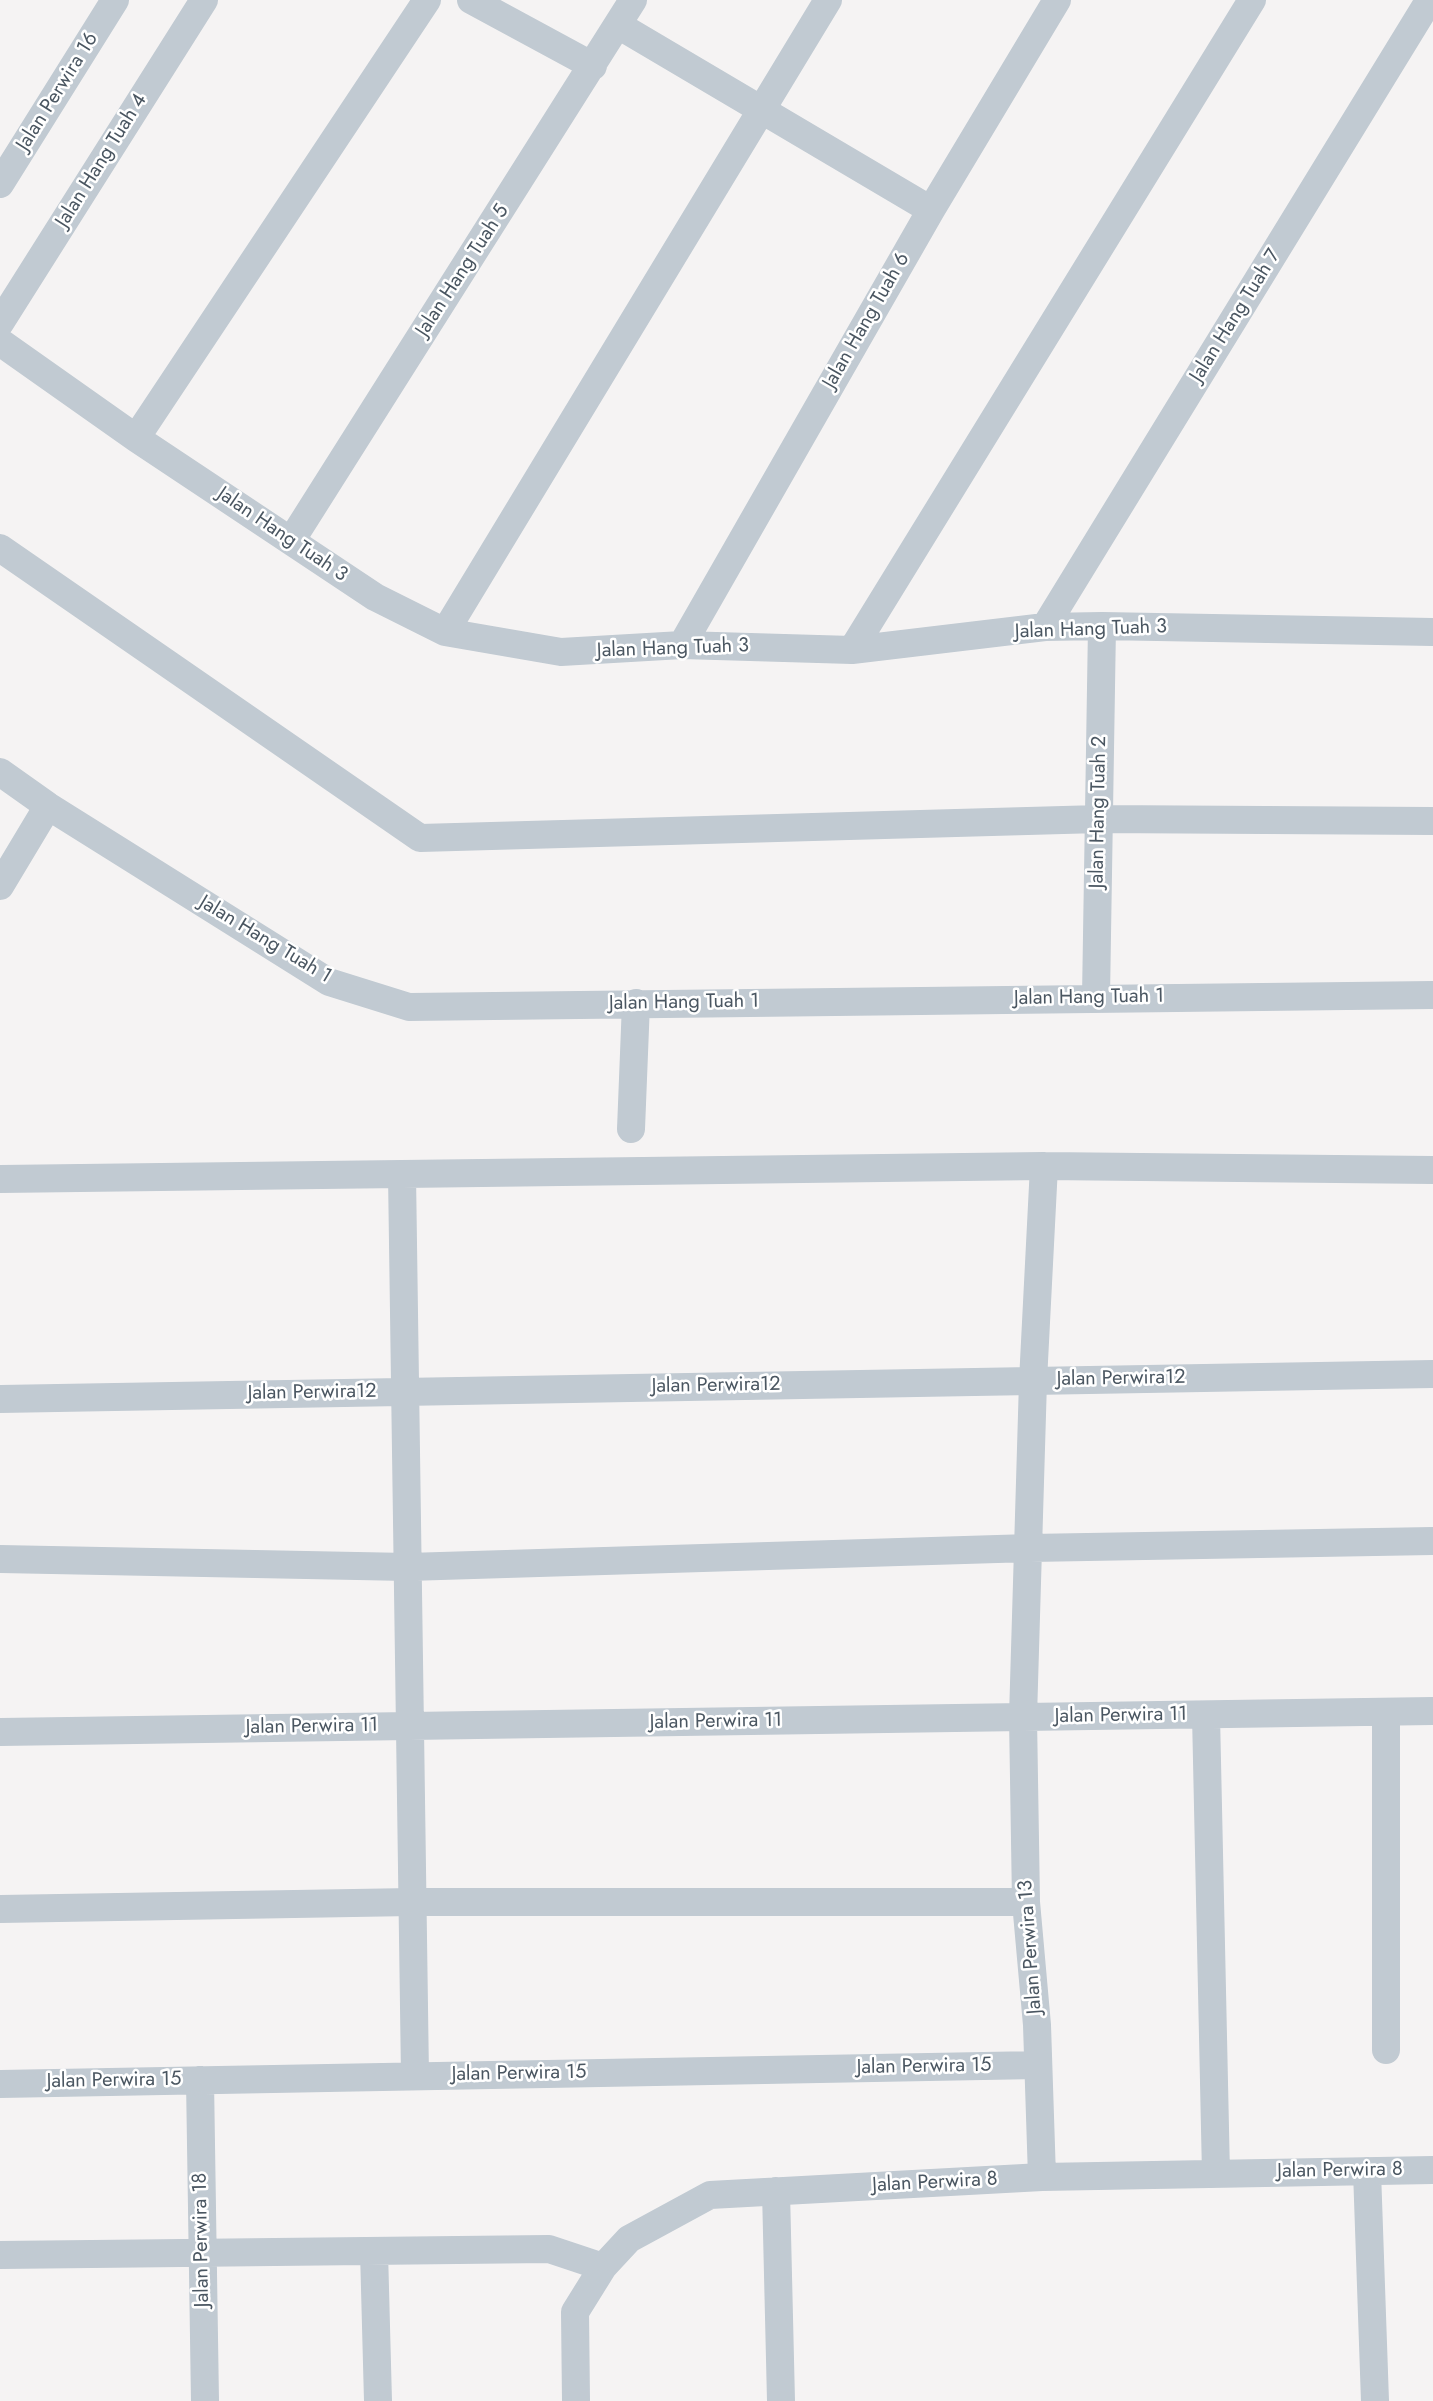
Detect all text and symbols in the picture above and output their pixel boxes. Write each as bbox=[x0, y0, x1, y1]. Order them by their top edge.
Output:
street label: Jalan Perwira 16 bbox=[12, 28, 104, 156]
street label: Jalan Hang Tuah 4 bbox=[51, 90, 153, 232]
street label: Jalan Hang Tuah 5 bbox=[411, 200, 515, 342]
street label: Jalan Hang Tuah 7 bbox=[1186, 245, 1286, 387]
street label: Jalan Hang Tuah 6 bbox=[818, 249, 916, 393]
street label: Jalan Hang Tuah 3 bbox=[212, 482, 352, 588]
street label: Jalan Hang Tuah 3 bbox=[1015, 615, 1167, 645]
street label: Jalan Hang Tuah 3 bbox=[597, 634, 749, 664]
street label: Jalan Hang Tuah 2 bbox=[1086, 735, 1112, 889]
street label: Jalan Hang Tuah 1 bbox=[194, 891, 336, 989]
street label: Jalan Hang Tuah 1 bbox=[1014, 985, 1164, 1011]
street label: Jalan Hang Tuah 1 bbox=[609, 990, 759, 1016]
street label: Jalan Perwira12 bbox=[1056, 1366, 1186, 1392]
street label: Jalan Perwira12 bbox=[651, 1373, 781, 1399]
street label: Jalan Perwira12 bbox=[247, 1380, 377, 1406]
street label: Jalan Perwira 11 bbox=[1055, 1703, 1187, 1729]
street label: Jalan Perwira 11 bbox=[650, 1709, 782, 1735]
street label: Jalan Perwira 11 bbox=[246, 1714, 378, 1740]
street label: Jalan Perwira 13 bbox=[1014, 1879, 1048, 2015]
street label: Jalan Perwira 15 bbox=[856, 2054, 992, 2080]
street label: Jalan Perwira 15 bbox=[451, 2061, 587, 2087]
street label: Jalan Perwira 15 bbox=[46, 2068, 182, 2094]
street label: Jalan Perwira 8 bbox=[1277, 2158, 1403, 2184]
street label: Jalan Perwira 8 bbox=[872, 2168, 998, 2198]
street label: Jalan Perwira 18 bbox=[189, 2173, 215, 2307]

